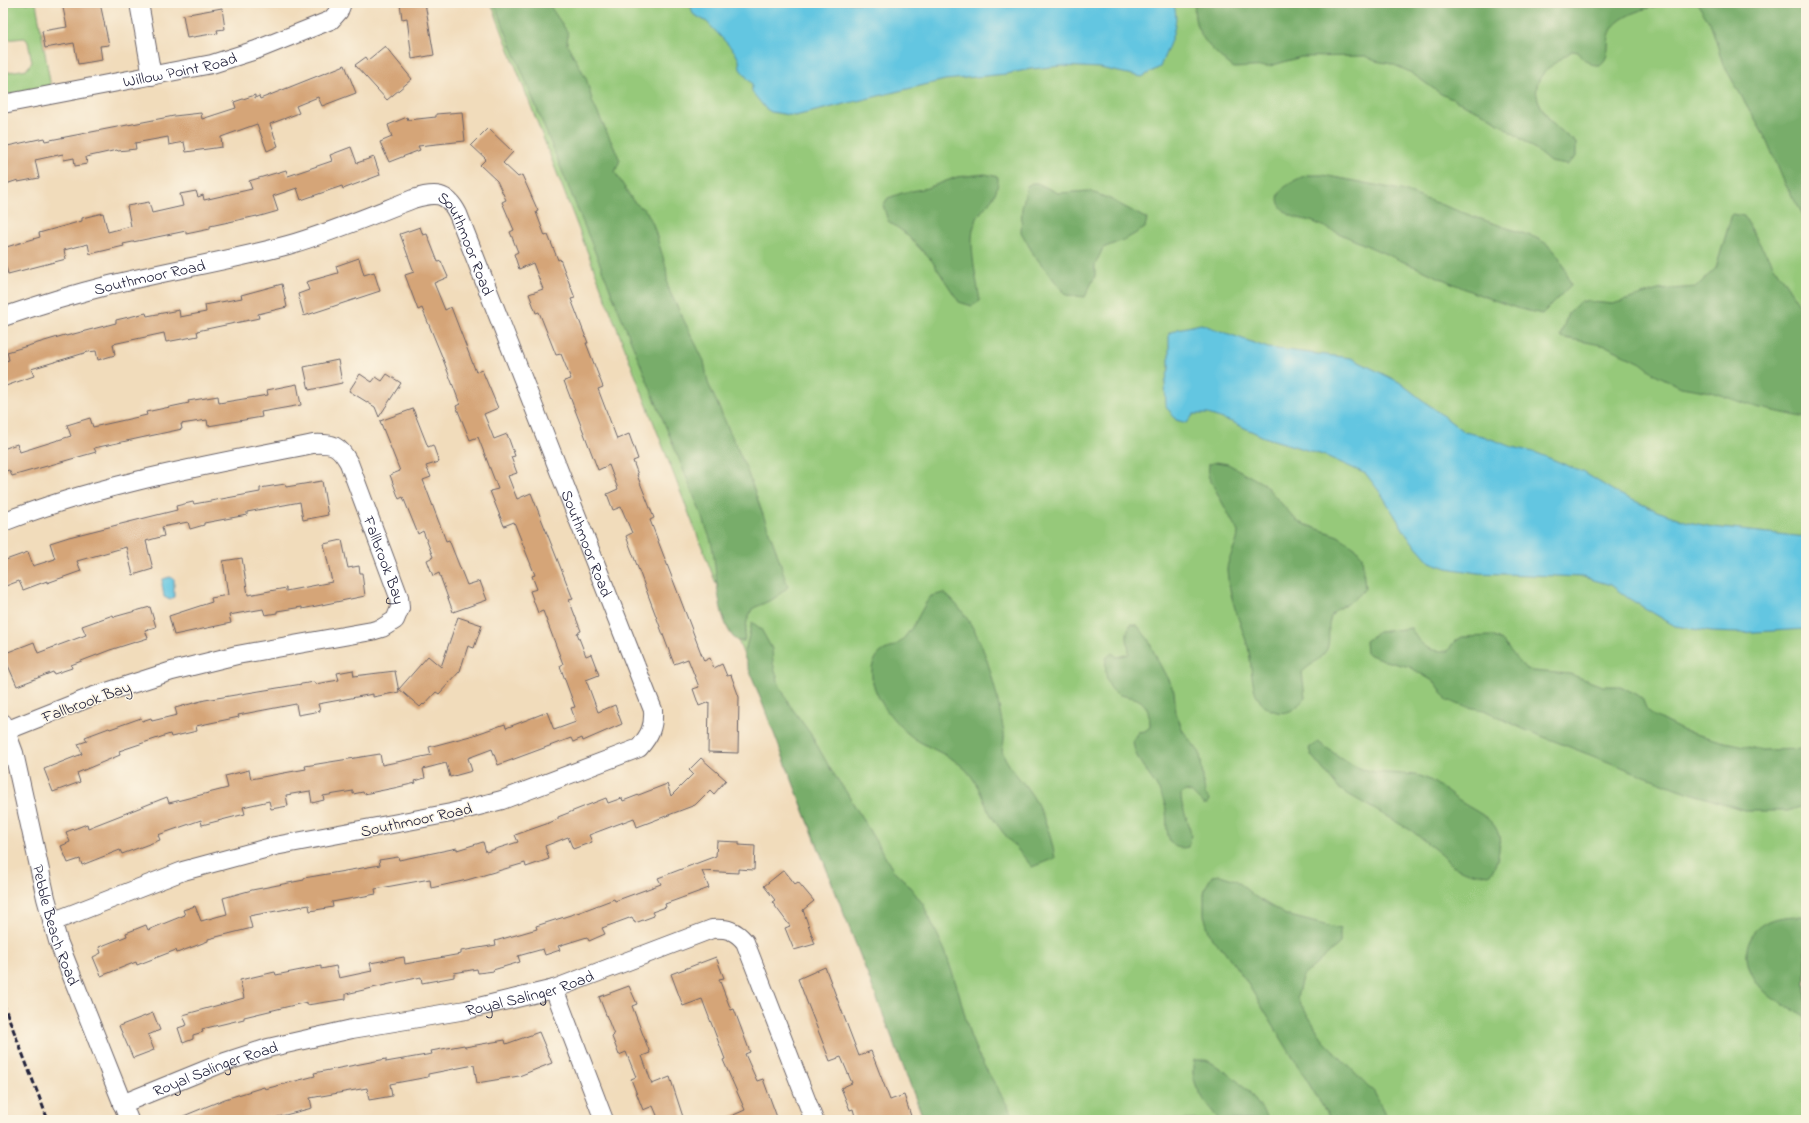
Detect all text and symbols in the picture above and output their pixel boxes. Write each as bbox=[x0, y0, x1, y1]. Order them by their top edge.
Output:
street label: Willow Point Road bbox=[121, 47, 240, 95]
street label: Southmoor Road bbox=[433, 186, 499, 300]
street label: Southmoor Road bbox=[92, 254, 208, 303]
street label: Southmoor Road bbox=[554, 487, 617, 601]
street label: Fallbrook Bay bbox=[355, 512, 410, 606]
street label: Fallbrook Bay bbox=[38, 676, 135, 730]
street label: Southmoor Road bbox=[358, 797, 474, 844]
street label: Pebble Beach Road bbox=[25, 862, 84, 990]
street label: Royal Salinger Road bbox=[464, 965, 598, 1024]
street label: Royal Salinger Road bbox=[150, 1036, 280, 1104]

